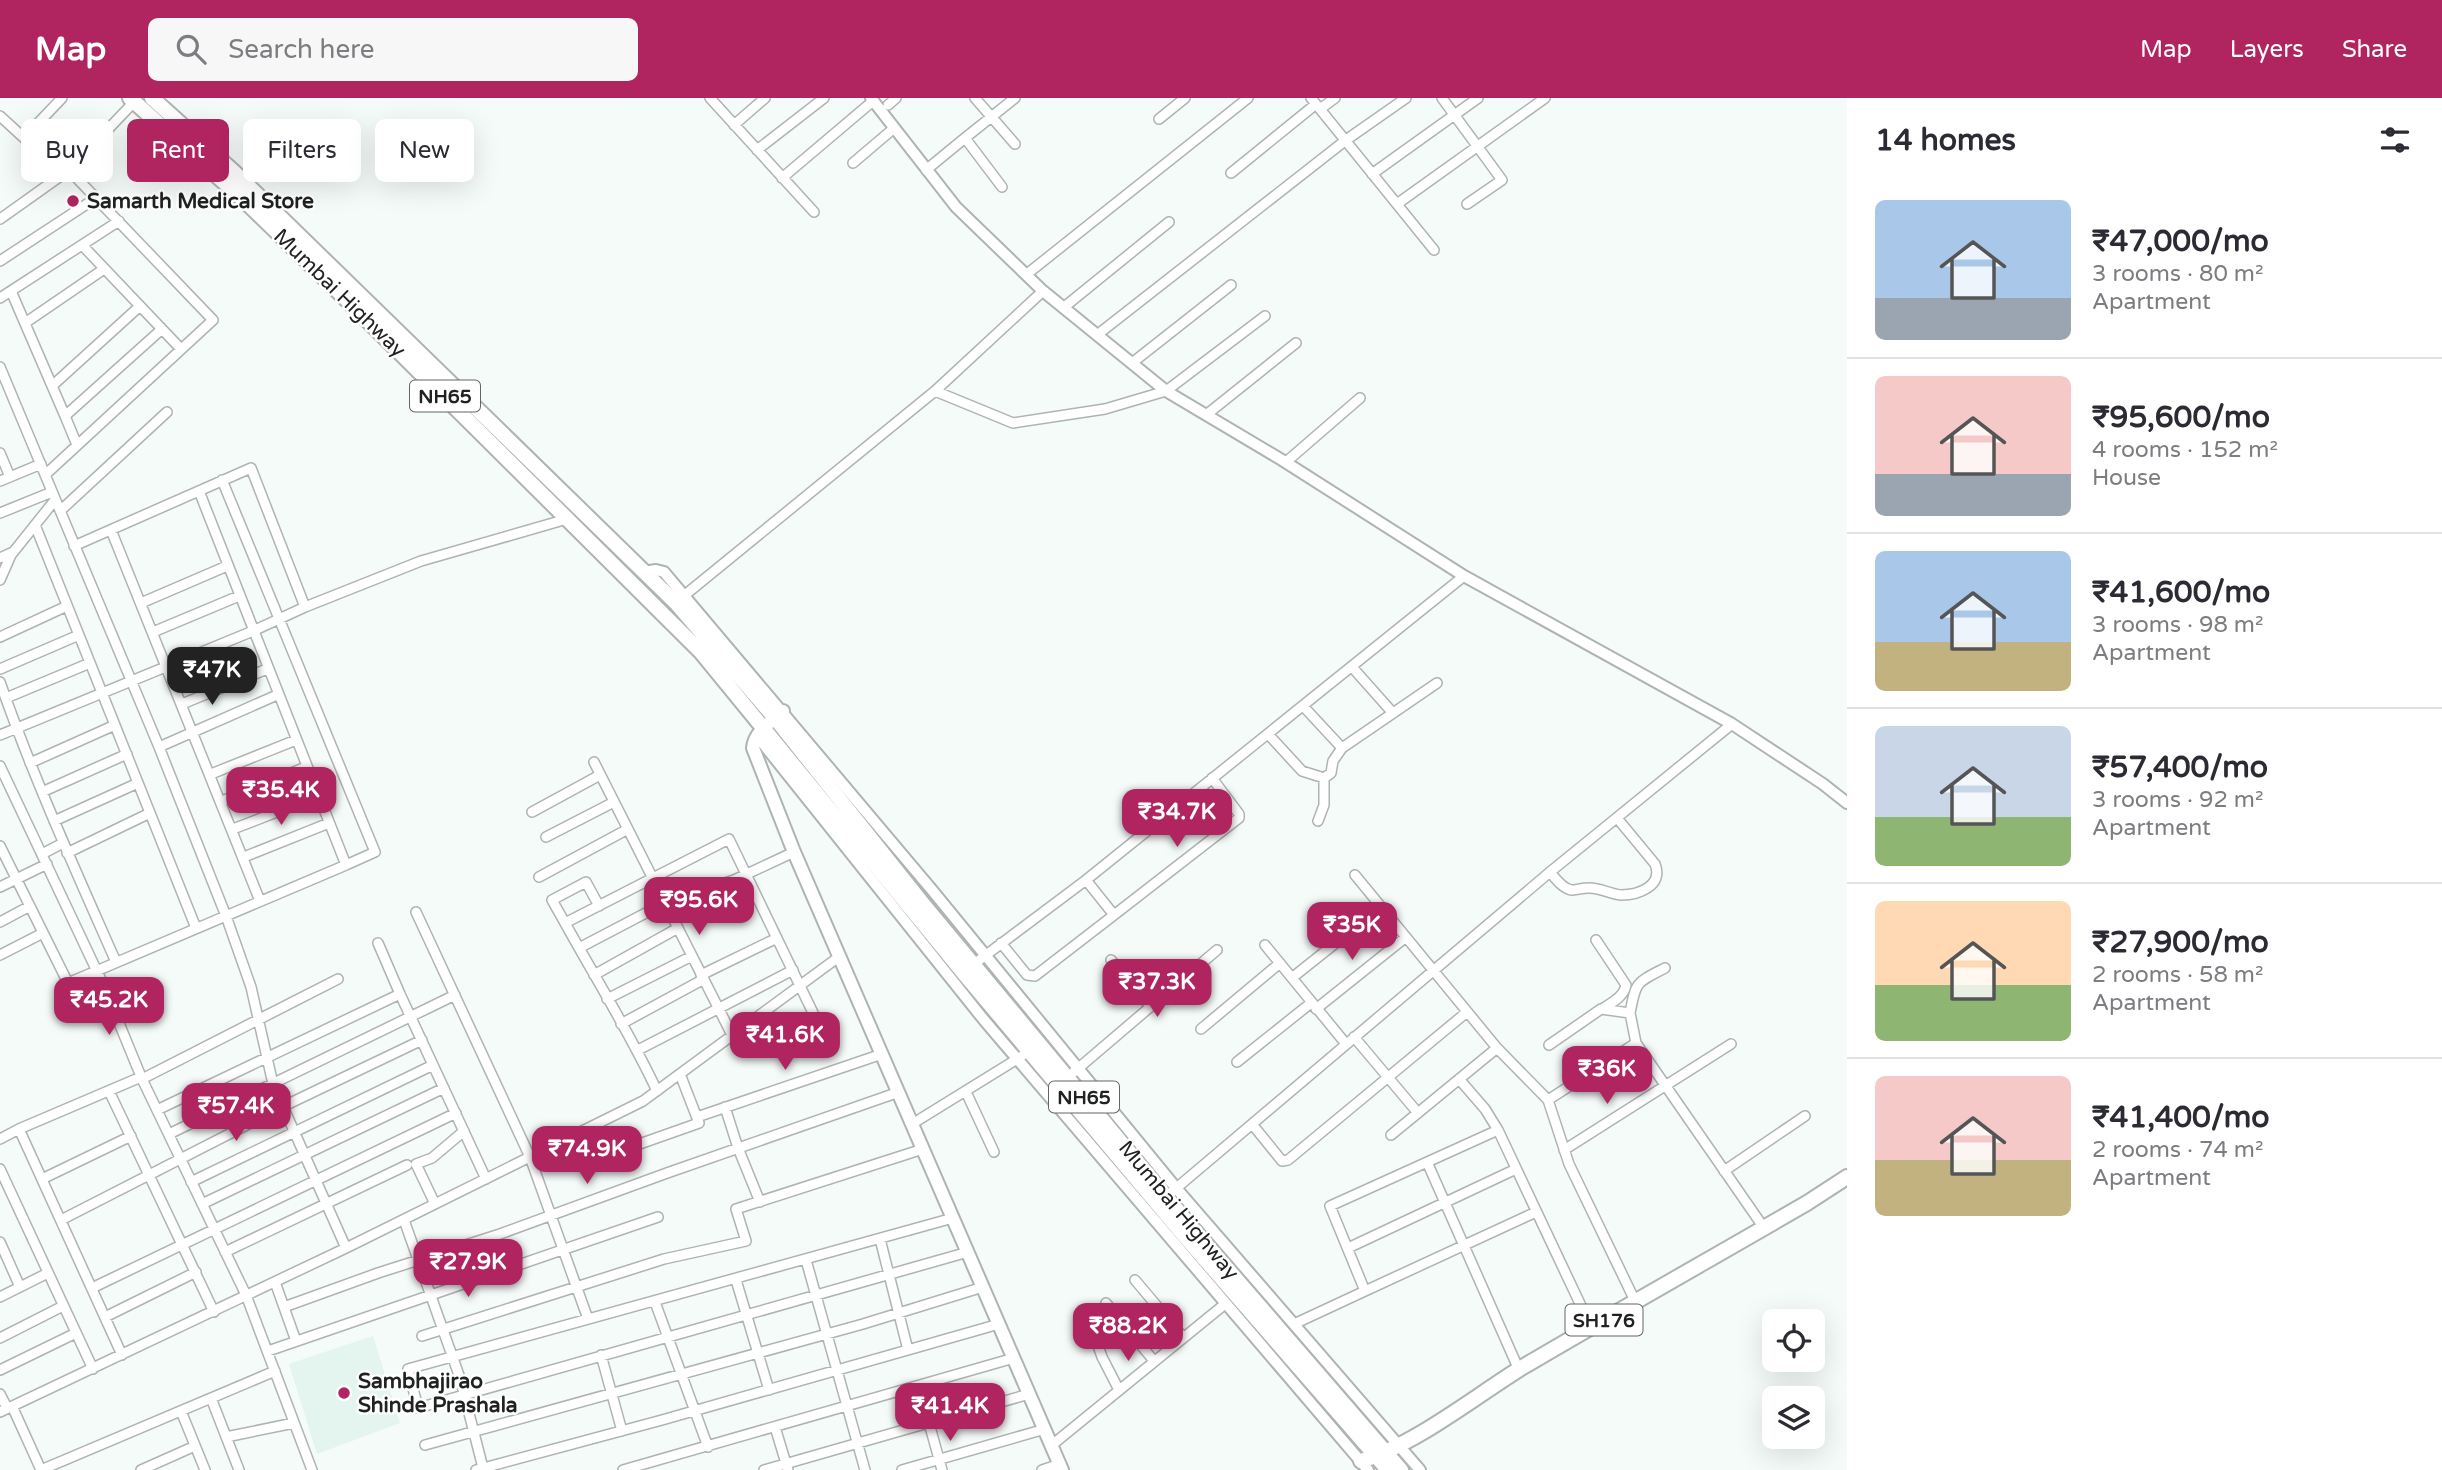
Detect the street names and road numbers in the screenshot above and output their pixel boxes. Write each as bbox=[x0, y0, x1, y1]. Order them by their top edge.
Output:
street label: Mumbai Highway bbox=[268, 224, 411, 363]
road number: NH65 bbox=[410, 380, 480, 412]
road number: NH65 bbox=[1049, 1082, 1119, 1113]
street label: Mumbai Highway bbox=[1113, 1136, 1244, 1285]
road number: SH176 bbox=[1566, 1304, 1642, 1336]

